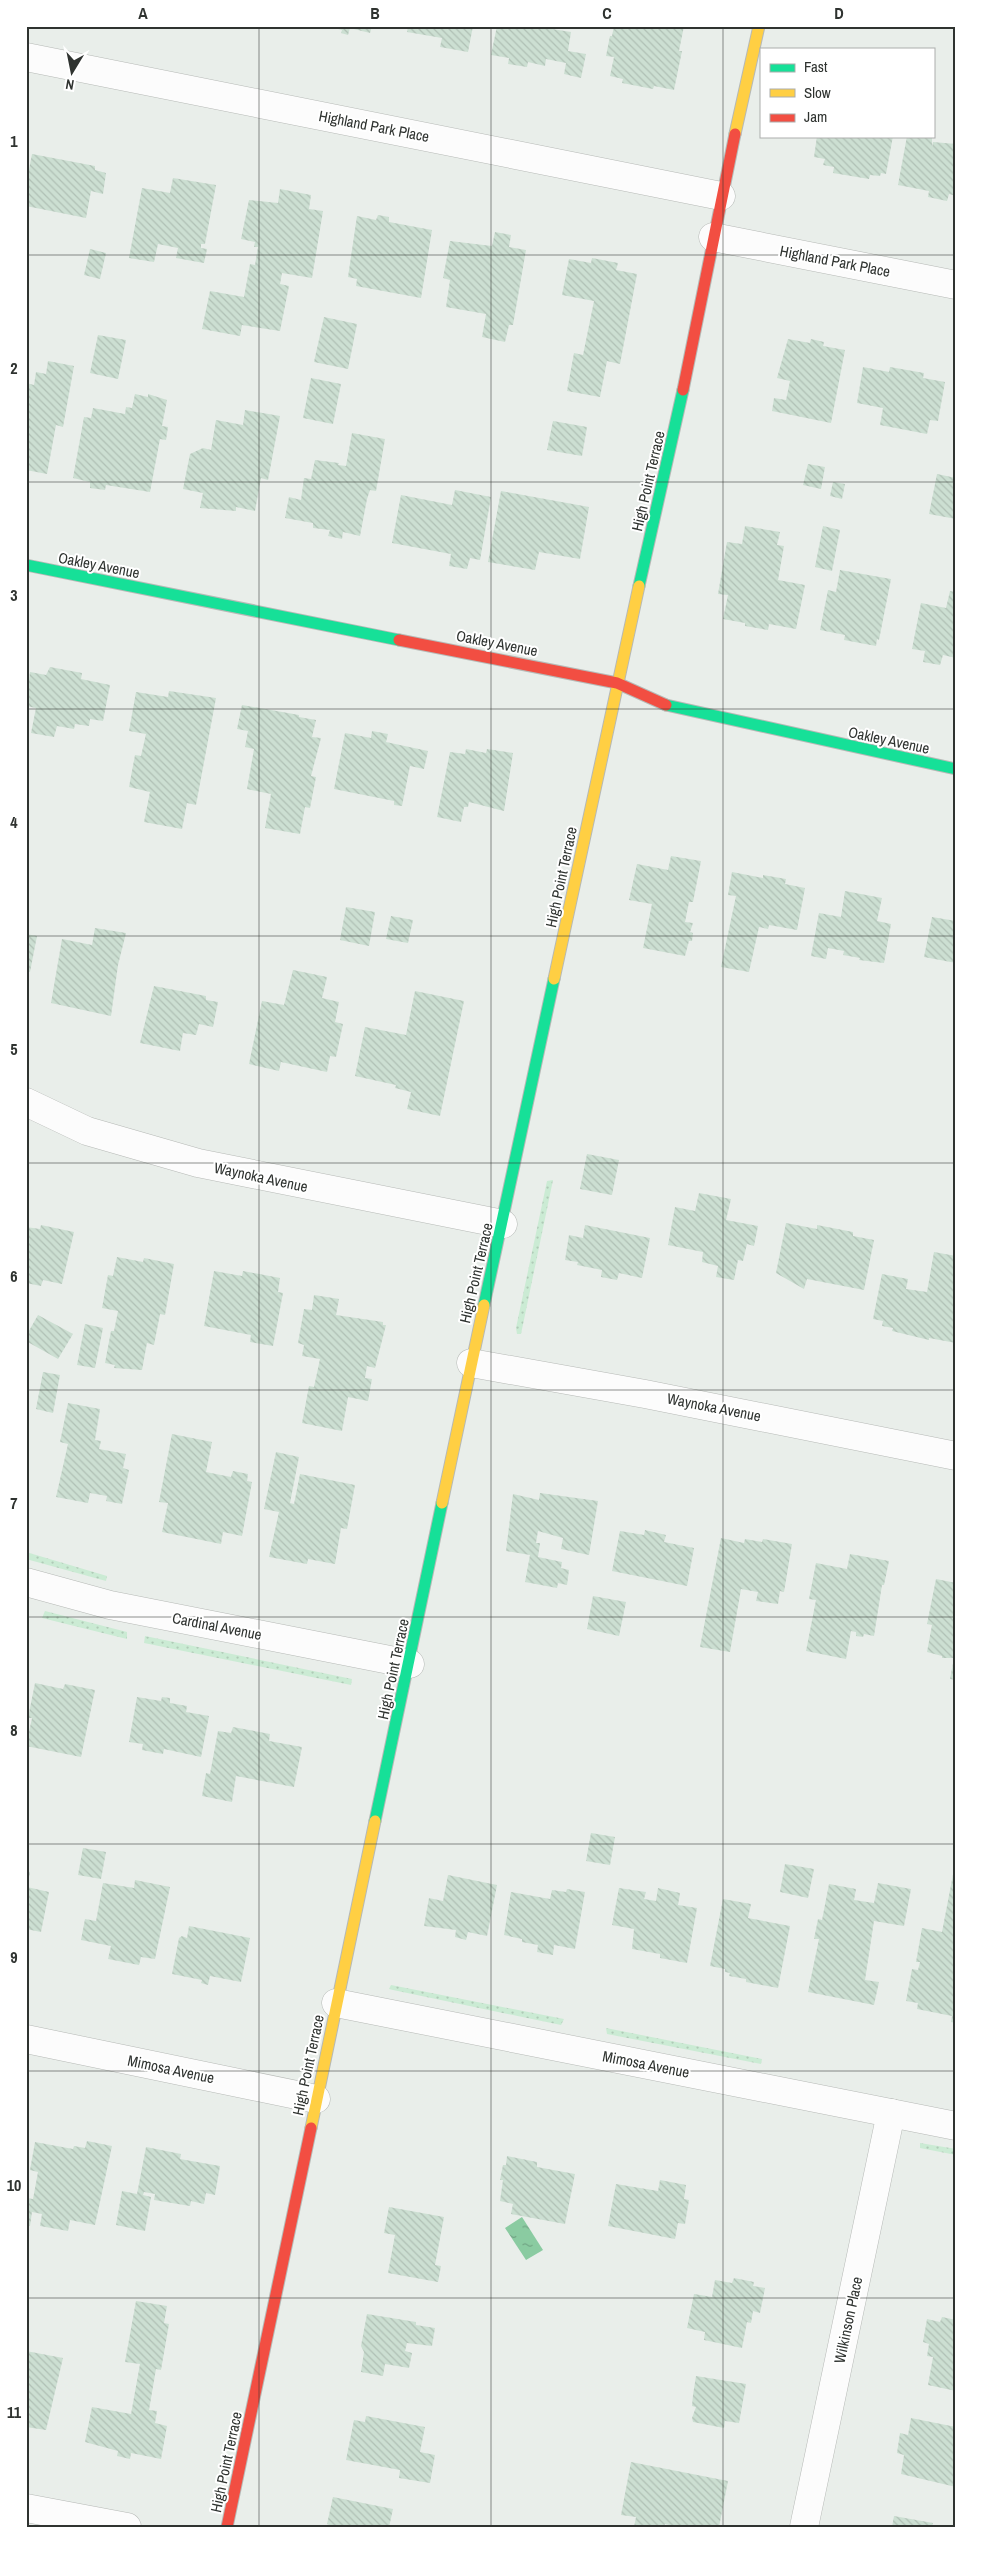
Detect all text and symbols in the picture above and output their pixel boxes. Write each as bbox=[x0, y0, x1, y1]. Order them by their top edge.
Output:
text: A bbox=[138, 2, 148, 24]
text: B bbox=[370, 2, 380, 24]
text: C bbox=[602, 2, 612, 24]
text: D bbox=[834, 2, 844, 24]
north arrow bbox=[48, 48, 98, 98]
legend bbox=[760, 48, 934, 138]
text: Fast bbox=[804, 56, 828, 77]
text: N bbox=[64, 75, 75, 94]
text: Slow bbox=[804, 82, 831, 103]
street label: Highland Park Place bbox=[317, 105, 431, 147]
text: Jam bbox=[804, 106, 827, 127]
text: 1 bbox=[10, 130, 18, 152]
street label: Highland Park Place bbox=[778, 240, 892, 282]
text: 2 bbox=[10, 357, 18, 379]
street label: High Point Terrace bbox=[626, 429, 670, 533]
street label: Oakley Avenue bbox=[56, 547, 142, 583]
text: 3 bbox=[10, 584, 18, 606]
street label: Oakley Avenue bbox=[454, 625, 540, 661]
street label: Oakley Avenue bbox=[846, 721, 932, 759]
text: 4 bbox=[10, 811, 18, 833]
street label: High Point Terrace bbox=[540, 825, 582, 929]
text: 5 bbox=[10, 1038, 18, 1060]
street label: Waynoka Avenue bbox=[212, 1157, 310, 1197]
street label: High Point Terrace bbox=[454, 1221, 498, 1325]
text: 6 bbox=[10, 1265, 18, 1287]
street label: Waynoka Avenue bbox=[665, 1388, 763, 1426]
text: 7 bbox=[10, 1492, 18, 1514]
street label: Cardinal Avenue bbox=[170, 1607, 264, 1645]
street label: High Point Terrace bbox=[372, 1617, 414, 1721]
text: 8 bbox=[10, 1719, 18, 1741]
text: 9 bbox=[10, 1946, 18, 1968]
street label: High Point Terrace bbox=[287, 2013, 329, 2117]
street label: Mimosa Avenue bbox=[601, 2045, 691, 2083]
street label: Mimosa Avenue bbox=[126, 2050, 216, 2088]
text: 10 bbox=[7, 2174, 21, 2196]
street label: Wilkinson Place bbox=[829, 2275, 867, 2365]
text: 11 bbox=[7, 2401, 22, 2423]
street label: High Point Terrace bbox=[205, 2410, 247, 2514]

